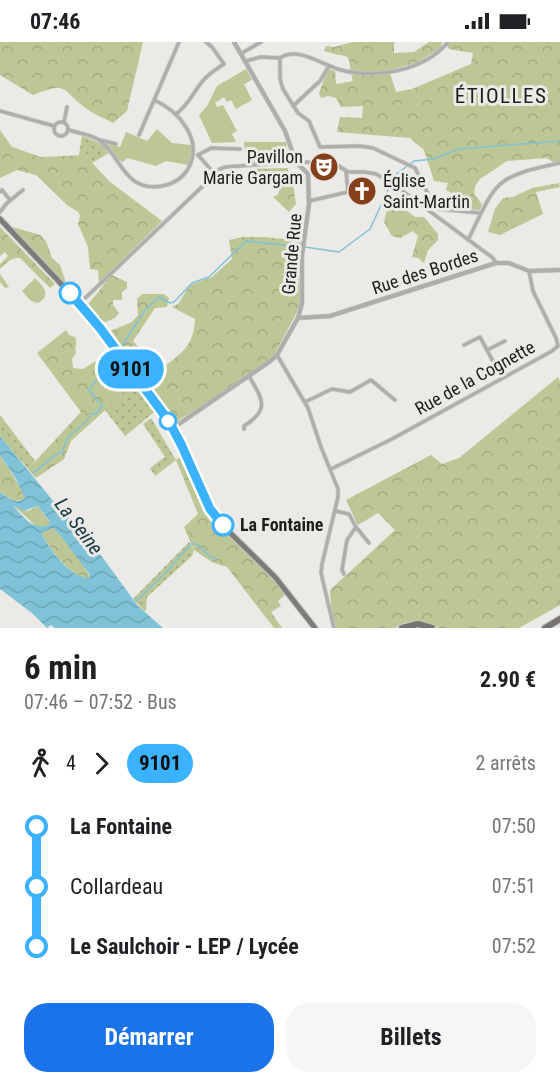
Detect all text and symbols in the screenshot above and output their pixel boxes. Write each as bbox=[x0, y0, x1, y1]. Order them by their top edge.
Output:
text: 07:46 bbox=[30, 9, 81, 34]
district label: ÉTIOLLES bbox=[455, 84, 547, 108]
place label: Pavillon Marie Gargam bbox=[203, 146, 303, 188]
theatre icon: Pavillon Marie Gargam bbox=[308, 151, 340, 183]
place label: Église Saint-Martin bbox=[383, 170, 470, 212]
church icon: Église Saint-Martin bbox=[346, 175, 378, 207]
street label: Grande Rue bbox=[277, 213, 306, 295]
street label: Rue des Bordes bbox=[369, 244, 481, 299]
unlabelled marker bbox=[59, 282, 81, 304]
street label: Rue de la Cognette bbox=[411, 336, 538, 419]
line badge: 9101 bbox=[89, 350, 173, 388]
text: 9101 bbox=[110, 357, 152, 381]
unlabelled marker bbox=[159, 412, 177, 430]
water label: La Seine bbox=[50, 493, 108, 559]
marker: La Fontaine bbox=[212, 514, 234, 536]
place label: La Fontaine bbox=[240, 514, 324, 535]
text: 6 min bbox=[24, 648, 97, 687]
text: 2.90 € bbox=[480, 667, 536, 692]
text: 07:46 – 07:52 · Bus bbox=[24, 690, 177, 714]
icon: walk bbox=[24, 747, 57, 780]
icon: forward bbox=[85, 747, 118, 780]
text: 4 bbox=[66, 751, 76, 775]
text: 9101 bbox=[139, 751, 181, 775]
text: 2 arrêts bbox=[476, 751, 536, 775]
text: La Fontaine bbox=[70, 814, 172, 839]
text: 07:50 bbox=[492, 814, 536, 838]
text: Collardeau bbox=[70, 874, 163, 899]
text: 07:51 bbox=[492, 874, 536, 898]
text: Le Saulchoir - LEP / Lycée bbox=[70, 934, 299, 959]
text: 07:52 bbox=[492, 934, 536, 958]
button: Démarrer bbox=[24, 1003, 274, 1072]
button: Billets bbox=[286, 1003, 536, 1072]

